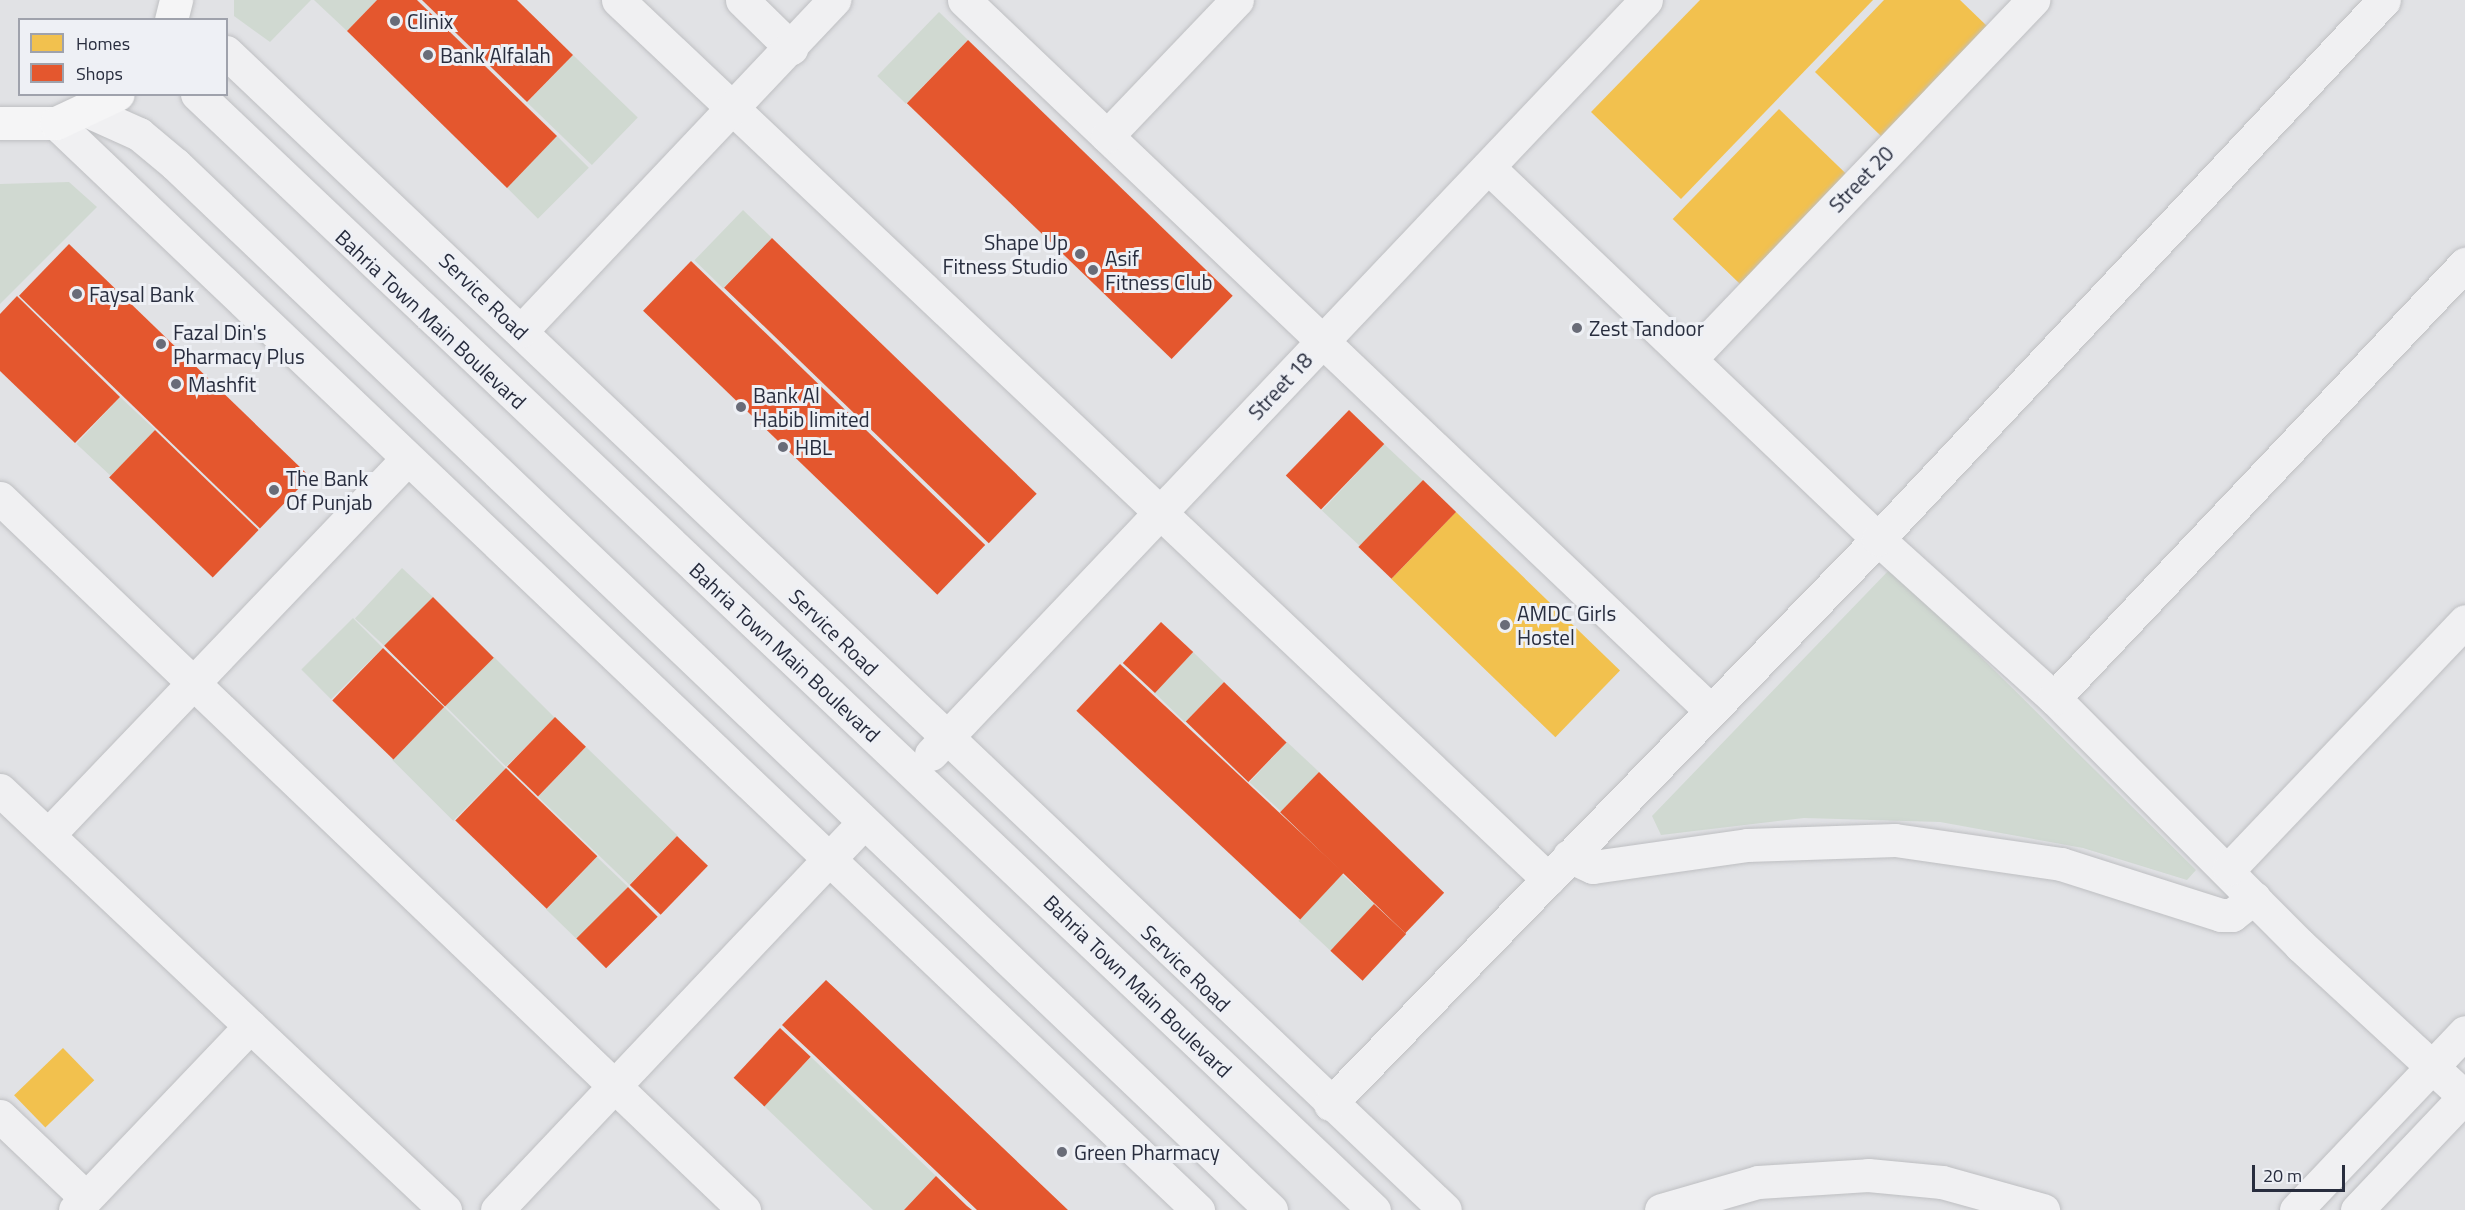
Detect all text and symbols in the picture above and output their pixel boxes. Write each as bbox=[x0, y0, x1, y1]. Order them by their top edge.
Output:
place label: Clinix bbox=[407, 8, 453, 34]
marker: Clinix bbox=[388, 14, 402, 28]
legend bbox=[18, 18, 228, 96]
text: Homes bbox=[76, 30, 130, 57]
place label: Bank Alfalah bbox=[440, 42, 551, 68]
marker: Bank Alfalah bbox=[421, 48, 435, 62]
text: Shops bbox=[76, 60, 123, 87]
street label: Street 20 bbox=[1823, 141, 1899, 217]
street label: Bahria Town Main Boulevard bbox=[330, 224, 532, 414]
place label: Shape Up Fitness Studio bbox=[942, 229, 1068, 279]
place label: Asif Fitness Club bbox=[1105, 245, 1213, 295]
street label: Service Road bbox=[434, 247, 534, 345]
marker: Shape Up Fitness Studio bbox=[1073, 247, 1087, 261]
marker: Asif Fitness Club bbox=[1086, 263, 1100, 277]
place label: Faysal Bank bbox=[89, 281, 194, 307]
marker: Faysal Bank bbox=[70, 287, 84, 301]
place label: Zest Tandoor bbox=[1589, 315, 1704, 341]
place label: Fazal Din's Pharmacy Plus bbox=[173, 319, 305, 369]
marker: Zest Tandoor bbox=[1570, 321, 1584, 335]
marker: Fazal Din's Pharmacy Plus bbox=[154, 337, 168, 351]
street label: Street 18 bbox=[1243, 347, 1317, 425]
place label: Mashfit bbox=[188, 371, 256, 397]
marker: Mashfit bbox=[169, 377, 183, 391]
place label: Bank Al Habib limited bbox=[753, 382, 870, 432]
marker: Bank Al Habib limited bbox=[734, 400, 748, 414]
place label: HBL bbox=[795, 434, 832, 460]
marker: HBL bbox=[776, 440, 790, 454]
place label: The Bank Of Punjab bbox=[286, 465, 372, 515]
marker: The Bank Of Punjab bbox=[267, 483, 281, 497]
street label: Bahria Town Main Boulevard bbox=[684, 557, 886, 747]
street label: Service Road bbox=[784, 583, 884, 681]
place label: AMDC Girls Hostel bbox=[1517, 600, 1616, 650]
marker: AMDC Girls Hostel bbox=[1498, 618, 1512, 632]
street label: Bahria Town Main Boulevard bbox=[1039, 890, 1237, 1082]
street label: Service Road bbox=[1136, 919, 1236, 1017]
place label: Green Pharmacy bbox=[1074, 1139, 1220, 1165]
marker: Green Pharmacy bbox=[1055, 1145, 1069, 1159]
scale bar bbox=[2255, 1153, 2348, 1191]
text: 20 m bbox=[2263, 1162, 2302, 1189]

